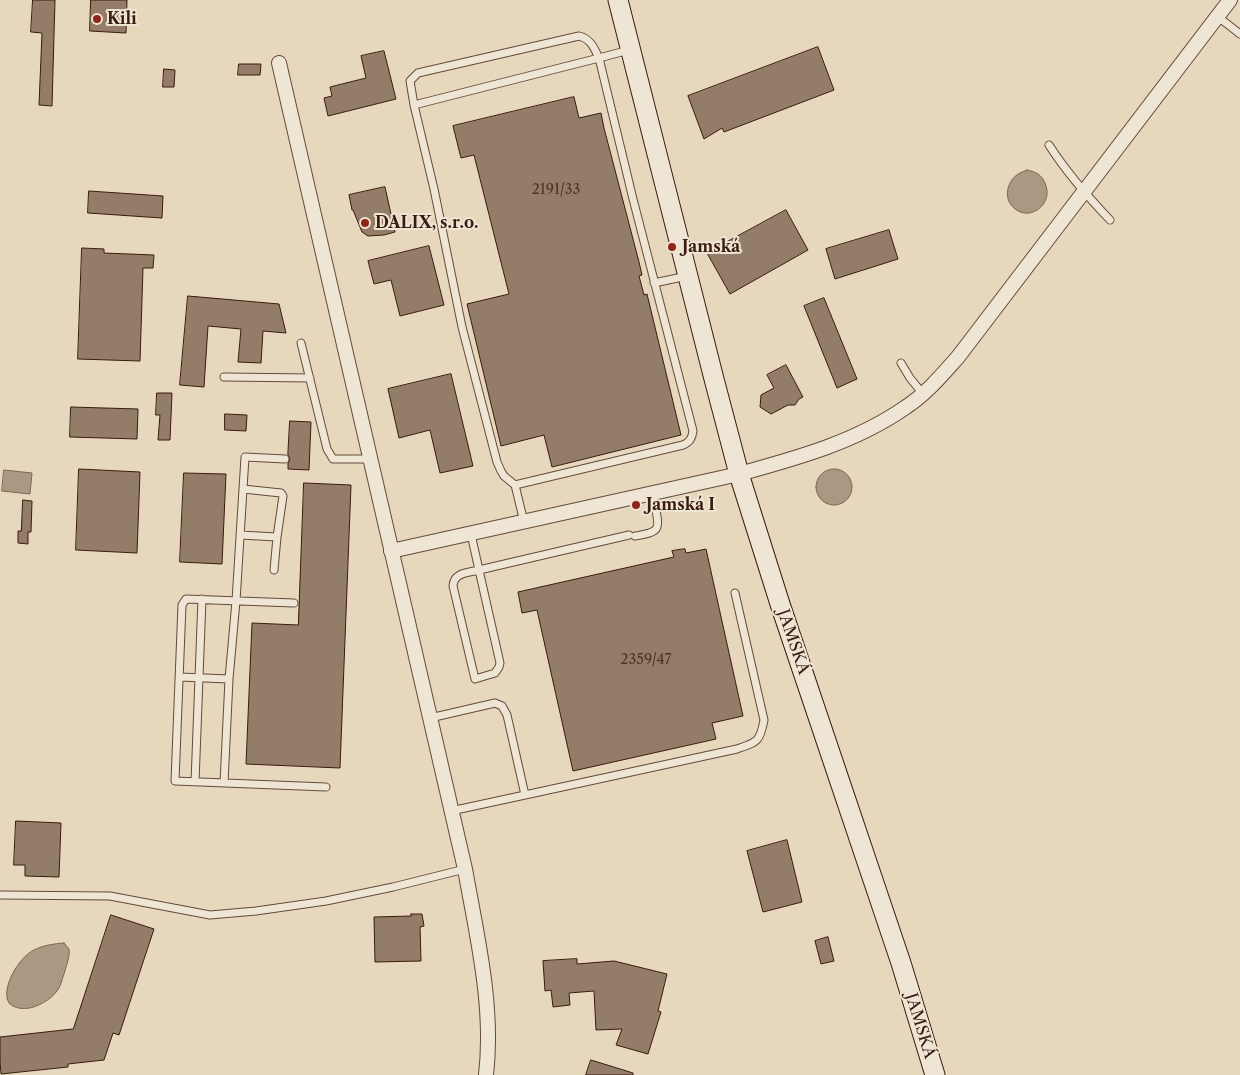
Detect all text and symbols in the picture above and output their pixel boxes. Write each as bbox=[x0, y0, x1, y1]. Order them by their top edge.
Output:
place label: Kili bbox=[107, 9, 137, 29]
marker: Kili bbox=[91, 13, 103, 25]
house number: 2191/33 bbox=[532, 182, 580, 198]
place label: DALIX, s.r.o. bbox=[375, 213, 479, 233]
marker: DALIX, s.r.o. bbox=[359, 217, 371, 229]
place label: Jamská bbox=[682, 237, 740, 257]
marker: Jamská bbox=[666, 241, 678, 253]
place label: Jamská I bbox=[646, 495, 715, 515]
marker: Jamská I bbox=[630, 499, 642, 511]
street label: JAMSKÁ bbox=[773, 607, 813, 677]
house number: 2359/47 bbox=[621, 652, 671, 668]
street label: JAMSKÁ bbox=[901, 991, 939, 1061]

